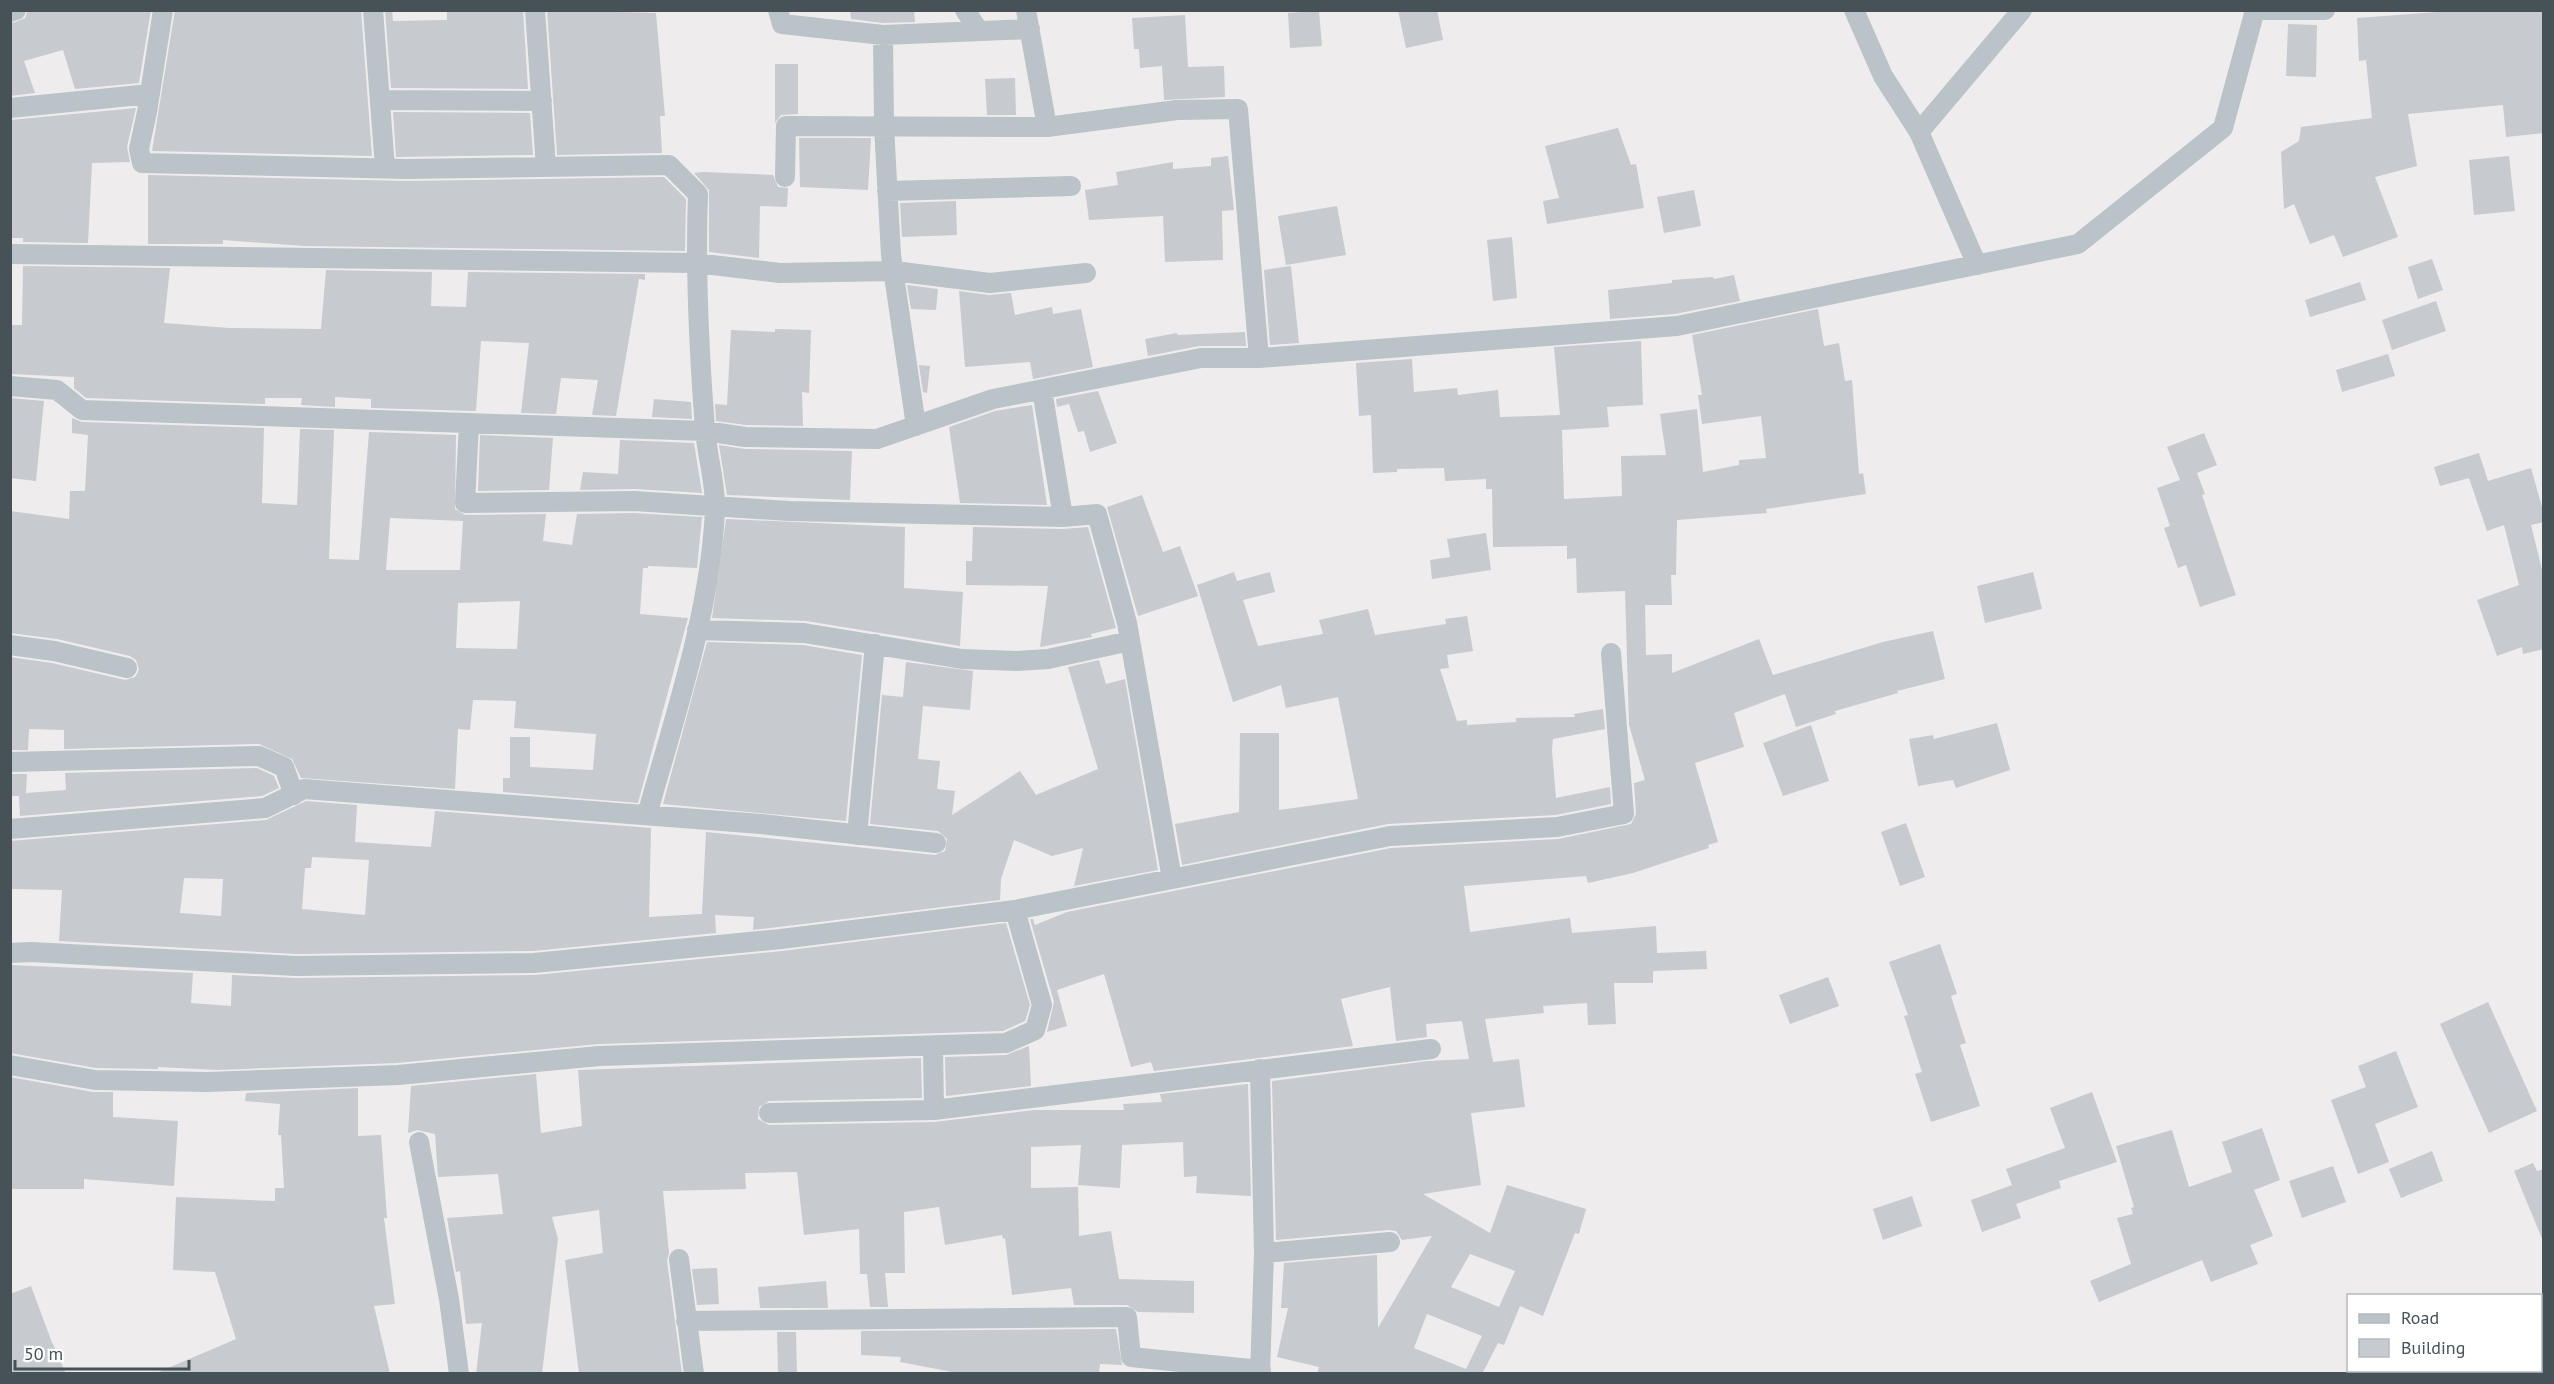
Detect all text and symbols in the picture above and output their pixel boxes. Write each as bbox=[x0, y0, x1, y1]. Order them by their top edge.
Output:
legend bbox=[2347, 1294, 2542, 1372]
text: Road bbox=[2401, 1306, 2439, 1329]
scale bar bbox=[15, 1333, 189, 1371]
text: Building bbox=[2401, 1336, 2465, 1359]
text: 50 m bbox=[24, 1342, 63, 1365]

